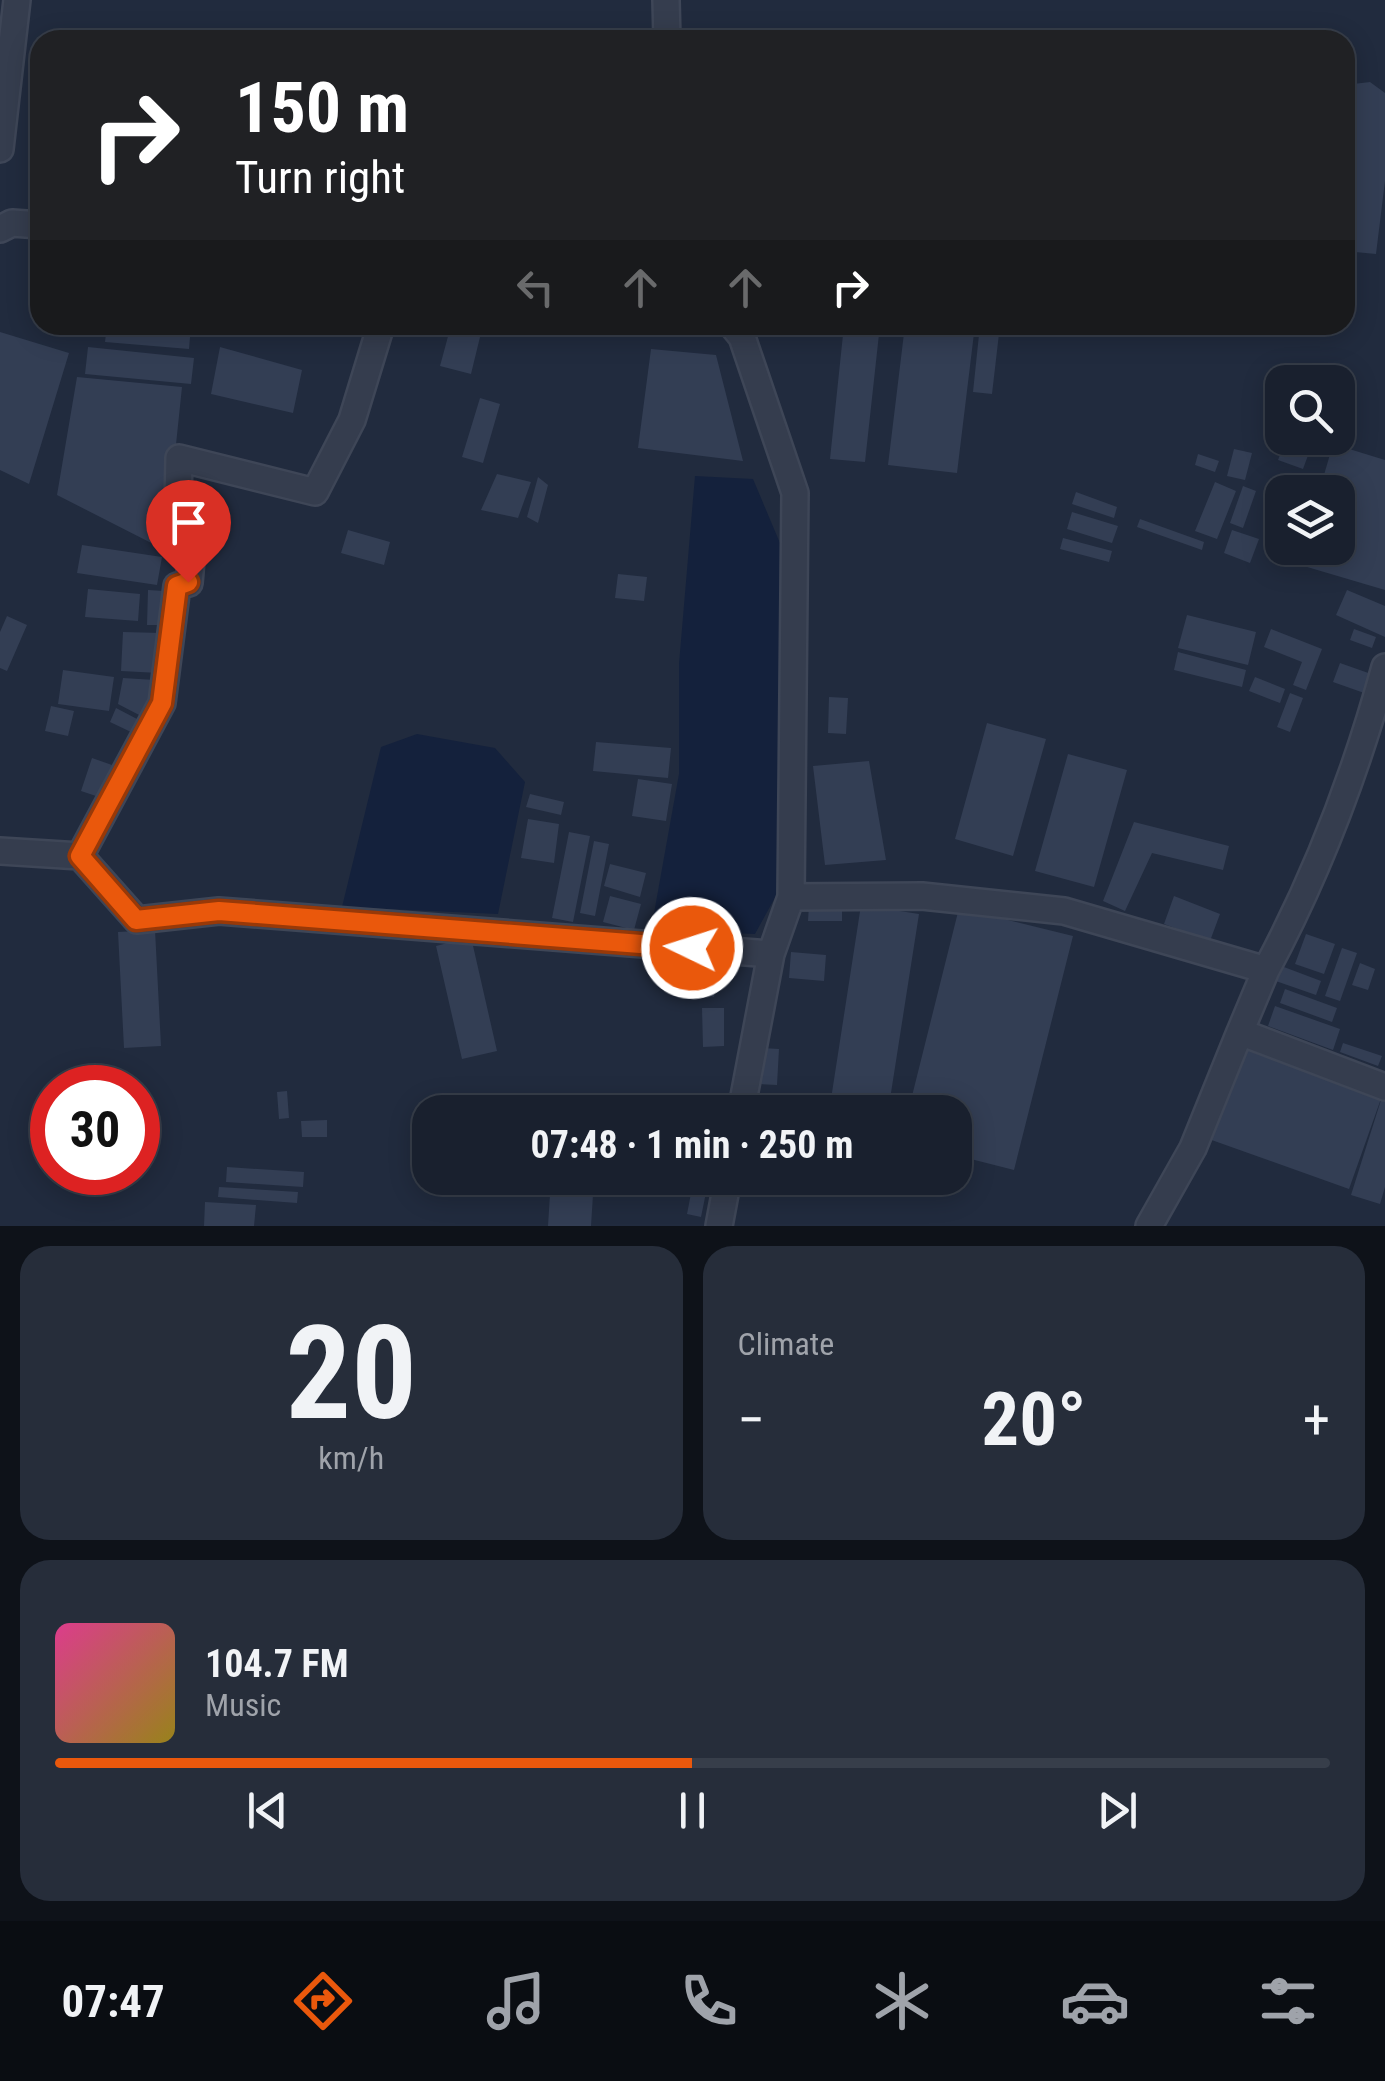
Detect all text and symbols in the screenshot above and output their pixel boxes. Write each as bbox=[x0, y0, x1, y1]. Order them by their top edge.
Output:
text: 150 m bbox=[235, 67, 409, 149]
icon: right bbox=[70, 70, 200, 200]
text: Turn right bbox=[235, 151, 405, 204]
icon: left bbox=[508, 260, 563, 315]
icon: ahead bbox=[613, 260, 668, 315]
icon: ahead bbox=[718, 260, 773, 315]
icon: right bbox=[823, 260, 878, 315]
map controls bbox=[1265, 365, 1355, 565]
button: search bbox=[1265, 365, 1355, 455]
button: layers bbox=[1265, 475, 1355, 565]
pin bbox=[146, 480, 231, 583]
icon: arrive bbox=[161, 495, 216, 550]
position arrow bbox=[640, 896, 744, 1000]
speed limit sign: 30 bbox=[30, 1065, 160, 1195]
text: 07:48 · 1 min · 250 m bbox=[531, 1123, 853, 1167]
text: 20 bbox=[286, 1297, 417, 1450]
text: Climate bbox=[738, 1325, 834, 1363]
text: 20° bbox=[981, 1375, 1086, 1463]
text: − bbox=[738, 1388, 765, 1452]
text: + bbox=[1303, 1388, 1330, 1452]
text: km/h bbox=[318, 1439, 384, 1477]
text: 104.7 FM bbox=[205, 1642, 349, 1686]
text: Music bbox=[205, 1686, 281, 1724]
icon: previous bbox=[240, 1783, 295, 1838]
icon: pause bbox=[665, 1783, 720, 1838]
icon: next bbox=[1090, 1783, 1145, 1838]
icon: directions bbox=[288, 1966, 358, 2036]
icon: music bbox=[481, 1966, 551, 2036]
icon: phone bbox=[674, 1966, 744, 2036]
icon: climate bbox=[867, 1966, 937, 2036]
icon: car bbox=[1060, 1966, 1130, 2036]
icon: filters bbox=[1253, 1966, 1323, 2036]
text: 07:47 bbox=[62, 1975, 165, 2028]

